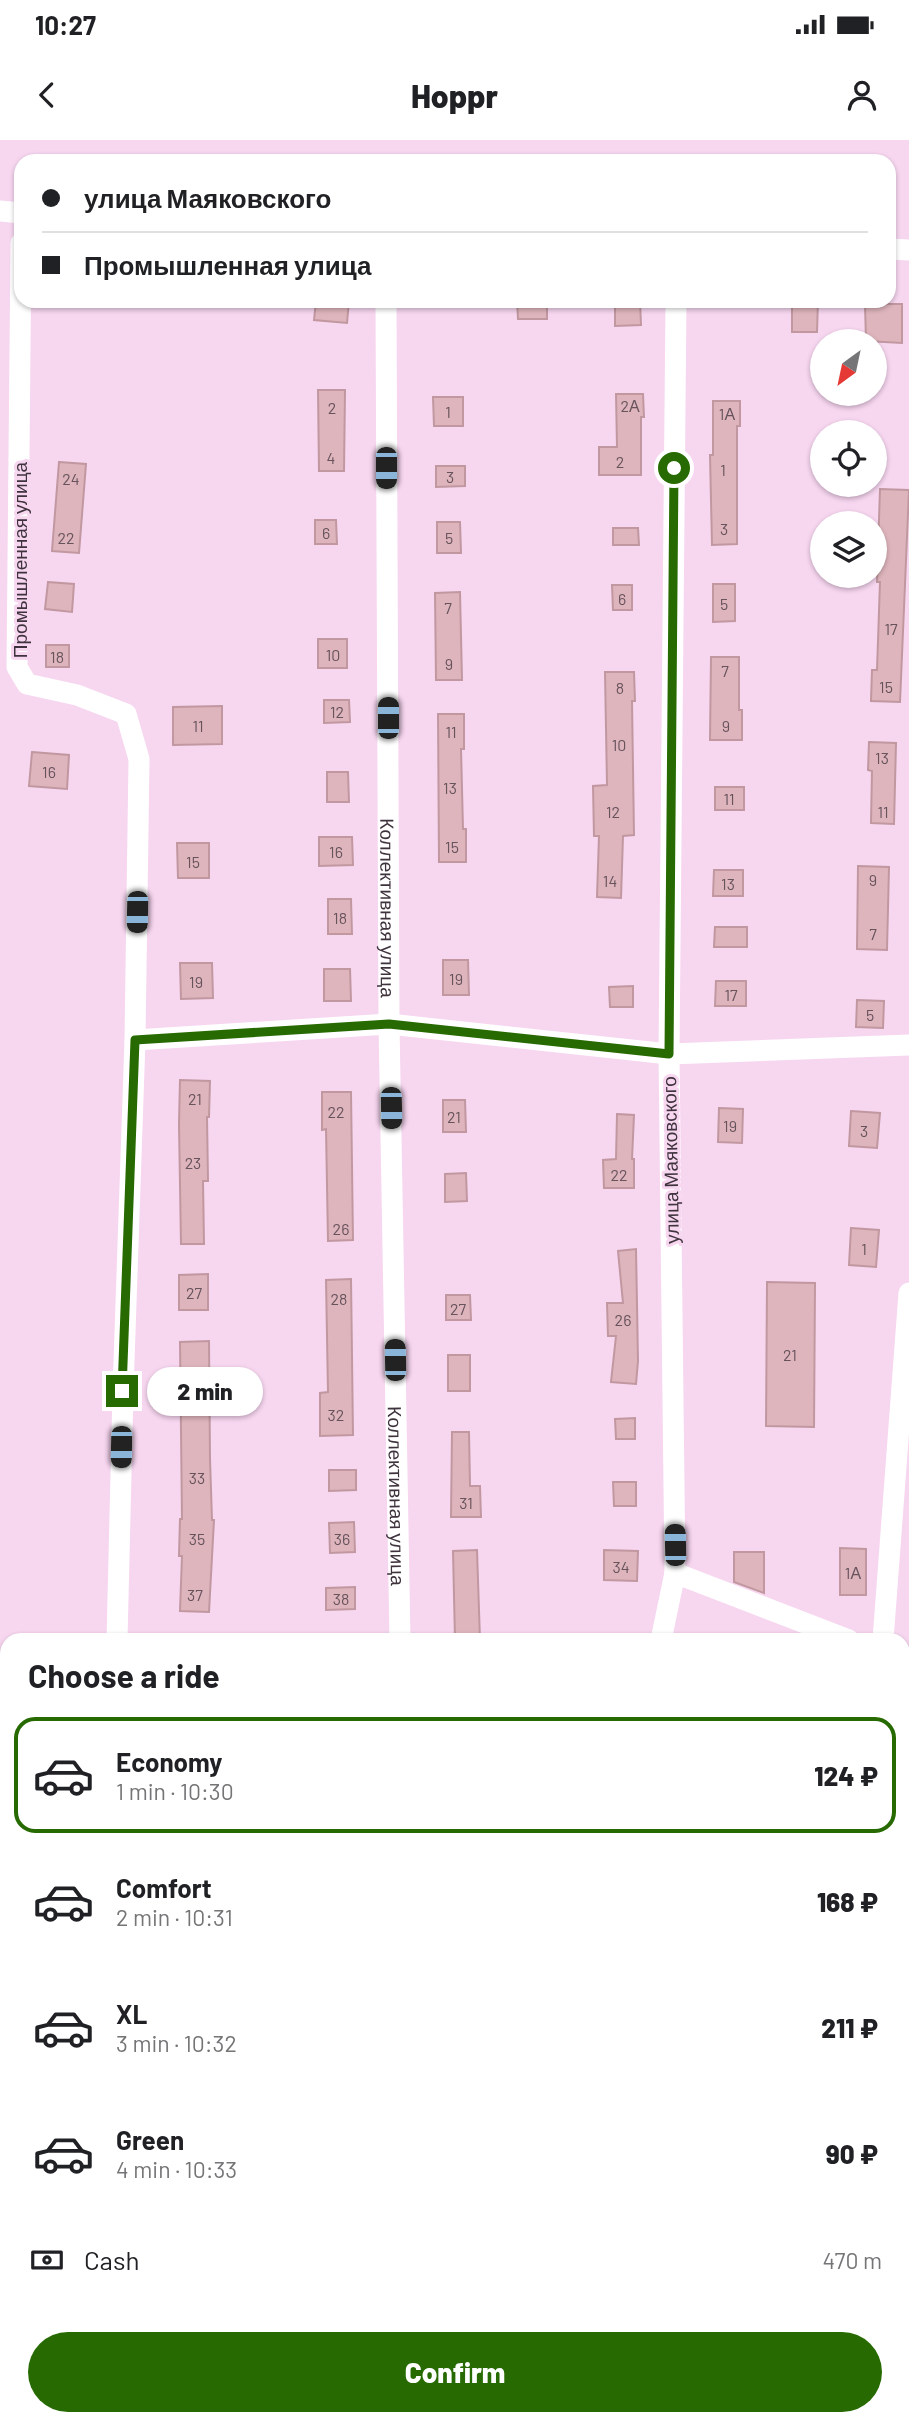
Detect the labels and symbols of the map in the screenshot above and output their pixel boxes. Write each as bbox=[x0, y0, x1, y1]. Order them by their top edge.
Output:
north arrow bbox=[810, 329, 887, 406]
house number: 2А bbox=[620, 396, 640, 415]
house number: 2 bbox=[328, 398, 336, 417]
house number: 1 bbox=[445, 402, 451, 421]
house number: 1А bbox=[719, 404, 735, 423]
car bbox=[376, 447, 397, 489]
house number: 4 bbox=[327, 448, 335, 467]
house number: 2 bbox=[616, 452, 624, 471]
route start bbox=[658, 452, 690, 484]
house number: 1 bbox=[720, 460, 726, 479]
street label: Промышленная улица bbox=[8, 461, 31, 658]
house number: 3 bbox=[446, 467, 454, 486]
house number: 24 bbox=[62, 469, 80, 488]
house number: 3 bbox=[720, 519, 728, 538]
house number: 6 bbox=[322, 523, 330, 542]
house number: 22 bbox=[57, 528, 75, 547]
house number: 5 bbox=[445, 528, 453, 547]
house number: 6 bbox=[618, 589, 626, 608]
house number: 5 bbox=[720, 594, 728, 613]
house number: 7 bbox=[444, 598, 452, 617]
house number: 17 bbox=[884, 619, 898, 638]
house number: 10 bbox=[326, 645, 340, 664]
house number: 18 bbox=[50, 647, 64, 666]
house number: 9 bbox=[445, 654, 453, 673]
house number: 7 bbox=[721, 661, 729, 680]
house number: 15 bbox=[879, 677, 893, 696]
house number: 8 bbox=[616, 678, 624, 697]
car bbox=[378, 697, 399, 739]
house number: 12 bbox=[330, 702, 344, 721]
house number: 11 bbox=[192, 716, 204, 735]
house number: 9 bbox=[722, 716, 730, 735]
house number: 11 bbox=[445, 722, 457, 741]
house number: 10 bbox=[612, 735, 626, 754]
house number: 13 bbox=[875, 748, 889, 767]
house number: 16 bbox=[42, 762, 56, 781]
house number: 13 bbox=[443, 778, 457, 797]
house number: 11 bbox=[723, 789, 735, 808]
house number: 12 bbox=[606, 802, 620, 821]
house number: 11 bbox=[877, 802, 889, 821]
street label: Коллективная улица bbox=[377, 818, 400, 998]
house number: 15 bbox=[445, 837, 459, 856]
house number: 16 bbox=[329, 842, 343, 861]
house number: 15 bbox=[186, 852, 200, 871]
house number: 9 bbox=[869, 870, 877, 889]
house number: 14 bbox=[603, 871, 617, 890]
house number: 13 bbox=[721, 874, 735, 893]
car bbox=[127, 891, 148, 933]
house number: 18 bbox=[333, 908, 347, 927]
house number: 7 bbox=[869, 924, 877, 943]
house number: 19 bbox=[449, 969, 463, 988]
house number: 19 bbox=[189, 972, 203, 991]
house number: 17 bbox=[724, 985, 738, 1004]
house number: 5 bbox=[866, 1005, 874, 1024]
street label: улица Маяковского bbox=[657, 1076, 683, 1244]
car bbox=[381, 1087, 402, 1129]
house number: 21 bbox=[188, 1089, 202, 1108]
house number: 22 bbox=[327, 1102, 345, 1121]
house number: 21 bbox=[447, 1107, 461, 1126]
house number: 19 bbox=[723, 1116, 737, 1135]
house number: 3 bbox=[860, 1121, 868, 1140]
house number: 23 bbox=[185, 1153, 201, 1172]
house number: 22 bbox=[610, 1165, 628, 1184]
house number: 26 bbox=[333, 1219, 349, 1238]
house number: 1 bbox=[861, 1239, 867, 1258]
house number: 27 bbox=[186, 1283, 202, 1302]
house number: 28 bbox=[331, 1289, 347, 1308]
house number: 27 bbox=[450, 1299, 466, 1318]
house number: 26 bbox=[615, 1310, 631, 1329]
car bbox=[385, 1339, 406, 1381]
house number: 21 bbox=[783, 1345, 797, 1364]
callout: 2 min bbox=[146, 1366, 262, 1416]
route end bbox=[106, 1375, 138, 1407]
house number: 32 bbox=[328, 1405, 344, 1424]
street label: Коллективная улица bbox=[384, 1406, 411, 1586]
car bbox=[111, 1426, 132, 1468]
house number: 33 bbox=[189, 1468, 205, 1487]
house number: 31 bbox=[459, 1493, 473, 1512]
car bbox=[665, 1524, 686, 1566]
house number: 35 bbox=[189, 1529, 205, 1548]
house number: 36 bbox=[334, 1529, 350, 1548]
house number: 34 bbox=[612, 1557, 630, 1576]
house number: 1А bbox=[845, 1563, 861, 1582]
house number: 37 bbox=[187, 1585, 203, 1604]
house number: 38 bbox=[333, 1589, 349, 1608]

